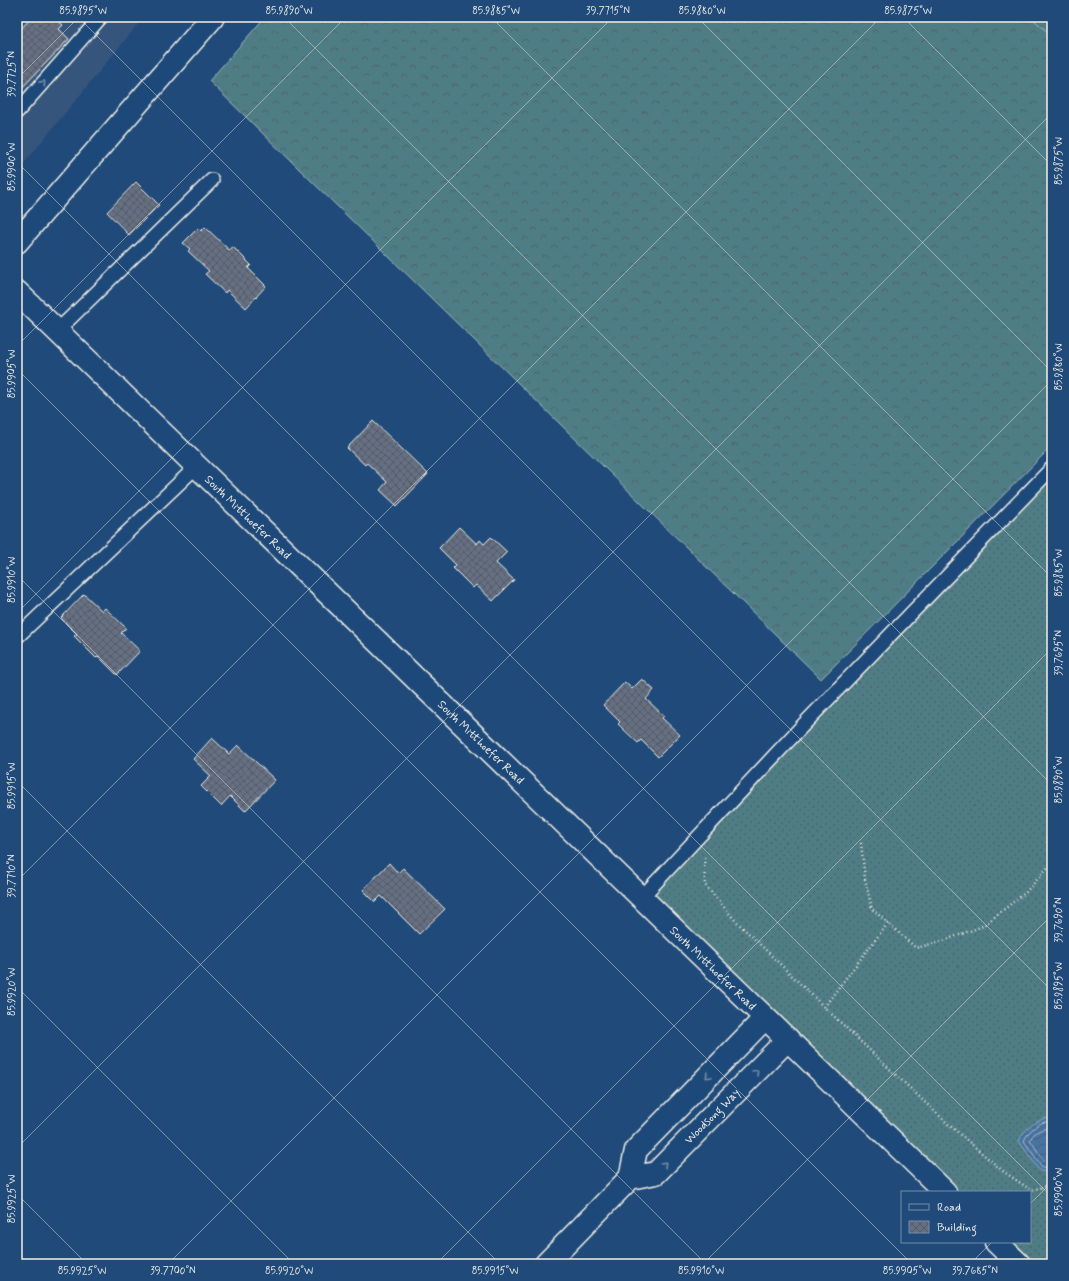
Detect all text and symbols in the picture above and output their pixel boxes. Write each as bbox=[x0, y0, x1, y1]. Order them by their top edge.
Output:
text: 85.9895°W bbox=[59, 4, 107, 18]
text: 85.9890°W bbox=[265, 4, 313, 18]
text: 85.9885°W bbox=[472, 4, 520, 18]
text: 39.7715°N bbox=[586, 4, 630, 18]
text: 85.9880°W bbox=[678, 4, 726, 18]
text: 85.9875°W bbox=[884, 4, 932, 18]
text: 39.7725°N bbox=[5, 51, 19, 97]
one-way arrow bbox=[38, 80, 46, 88]
text: 85.9875°W bbox=[1052, 137, 1066, 185]
text: 85.9900°W bbox=[5, 143, 19, 191]
text: 85.9880°W bbox=[1052, 343, 1066, 391]
text: 85.9905°W bbox=[5, 350, 19, 398]
street label: South Mitthoefer Road bbox=[201, 472, 294, 563]
text: 85.9885°W bbox=[1052, 549, 1066, 597]
text: 85.9910°W bbox=[5, 557, 19, 603]
text: 39.7695°N bbox=[1052, 630, 1066, 676]
street label: South Mitthoefer Road bbox=[434, 697, 527, 788]
text: 85.9890°W bbox=[1052, 756, 1066, 804]
text: 85.9915°W bbox=[5, 763, 19, 809]
text: 39.7710°N bbox=[5, 854, 19, 898]
text: 39.7690°N bbox=[1052, 897, 1066, 943]
street label: South Mitthoefer Road bbox=[666, 923, 759, 1014]
text: 85.9895°W bbox=[1052, 962, 1066, 1010]
text: 85.9920°W bbox=[5, 968, 19, 1016]
one-way arrow bbox=[751, 1069, 759, 1077]
one-way arrow bbox=[705, 1071, 713, 1079]
street label: Woodsong Way bbox=[681, 1085, 745, 1149]
one-way arrow bbox=[659, 1161, 667, 1169]
text: 85.9900°W bbox=[1052, 1168, 1066, 1216]
text: 85.9925°W bbox=[5, 1175, 19, 1223]
legend bbox=[901, 1191, 1031, 1243]
text: Road bbox=[937, 1200, 961, 1216]
text: Building bbox=[937, 1220, 977, 1237]
text: 85.9925°W bbox=[58, 1264, 106, 1278]
text: 39.7700°N bbox=[150, 1264, 196, 1278]
text: 85.9920°W bbox=[265, 1264, 313, 1278]
text: 85.9915°W bbox=[472, 1264, 518, 1278]
text: 85.9910°W bbox=[678, 1264, 724, 1278]
text: 85.9905°W bbox=[883, 1264, 931, 1278]
text: 39.7685°N bbox=[952, 1264, 998, 1278]

